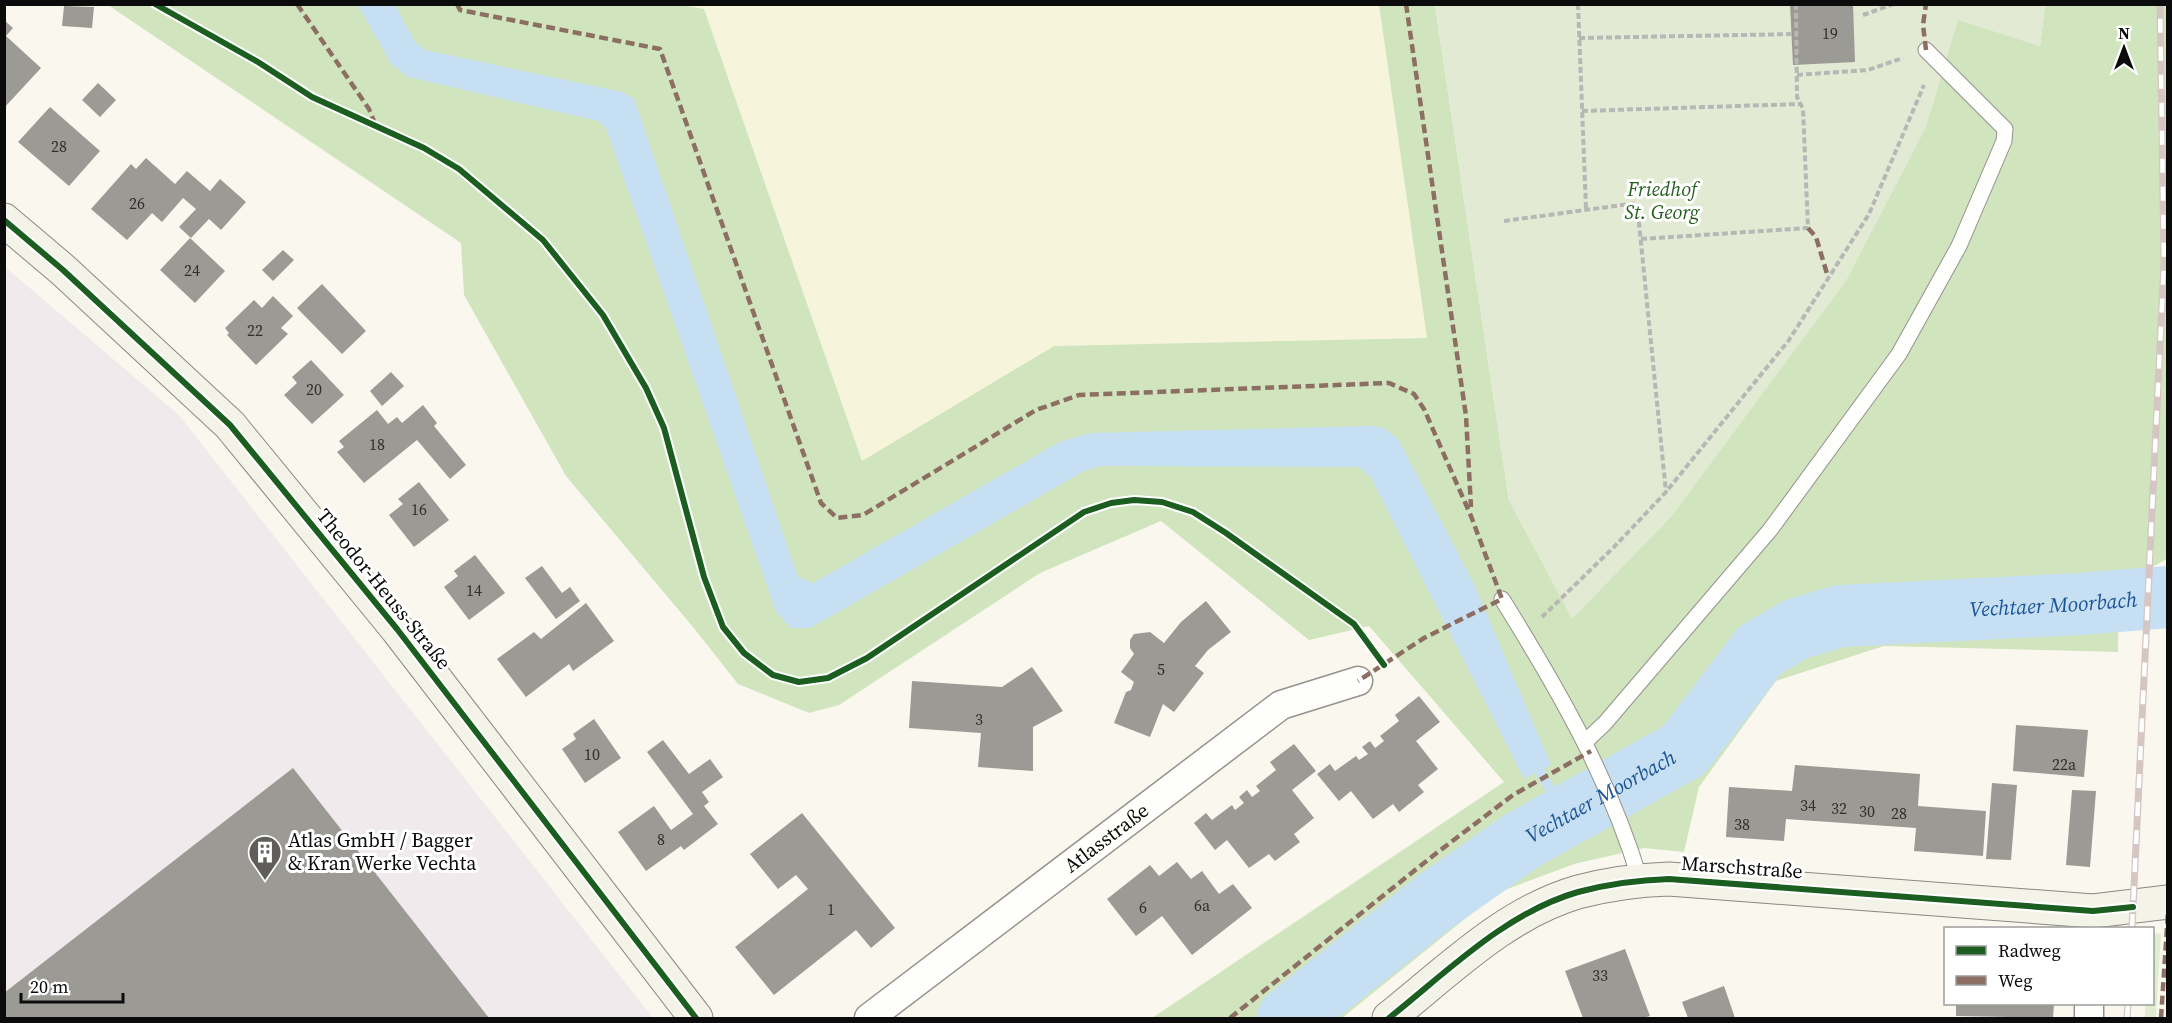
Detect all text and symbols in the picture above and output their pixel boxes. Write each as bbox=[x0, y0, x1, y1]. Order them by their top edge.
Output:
north arrow bbox=[2094, 18, 2154, 78]
house number: 19 bbox=[1822, 22, 1838, 44]
text: N bbox=[2118, 22, 2130, 44]
house number: 28 bbox=[51, 135, 67, 157]
park label: Friedhof St. Georg bbox=[1625, 175, 1701, 226]
house number: 26 bbox=[129, 192, 145, 214]
house number: 24 bbox=[184, 259, 200, 281]
house number: 22 bbox=[247, 319, 263, 341]
house number: 20 bbox=[306, 378, 322, 400]
house number: 18 bbox=[369, 433, 385, 455]
house number: 16 bbox=[411, 498, 427, 520]
street label: Theodor-Heuss-Straße bbox=[310, 503, 458, 675]
house number: 14 bbox=[466, 579, 482, 601]
water label: Vechtaer Moorbach bbox=[1969, 584, 2139, 623]
house number: 5 bbox=[1157, 658, 1165, 680]
house number: 3 bbox=[975, 708, 983, 730]
water label: Vechtaer Moorbach bbox=[1520, 742, 1681, 850]
house number: 10 bbox=[584, 743, 600, 765]
house number: 22a bbox=[2052, 753, 2077, 775]
house number: 34 bbox=[1800, 794, 1816, 816]
street label: Atlasstraße bbox=[1058, 796, 1154, 879]
house number: 32 bbox=[1831, 797, 1847, 819]
house number: 30 bbox=[1859, 800, 1875, 822]
house number: 28 bbox=[1891, 802, 1907, 824]
house number: 38 bbox=[1734, 813, 1750, 835]
place label: Atlas GmbH / Bagger & Kran Werke Vechta bbox=[288, 826, 477, 877]
house number: 8 bbox=[657, 828, 665, 850]
building icon: Atlas GmbH / Bagger & Kran Werke Vechta bbox=[247, 834, 283, 881]
street label: Marschstraße bbox=[1680, 849, 1804, 885]
house number: 6a bbox=[1194, 894, 1211, 916]
house number: 6 bbox=[1139, 896, 1147, 918]
house number: 1 bbox=[827, 898, 835, 920]
legend bbox=[1944, 927, 2154, 1005]
text: Radweg bbox=[1998, 938, 2061, 963]
house number: 33 bbox=[1592, 964, 1608, 986]
scale bar bbox=[21, 966, 123, 1004]
text: Weg bbox=[1998, 968, 2033, 993]
text: 20 m bbox=[30, 974, 68, 999]

